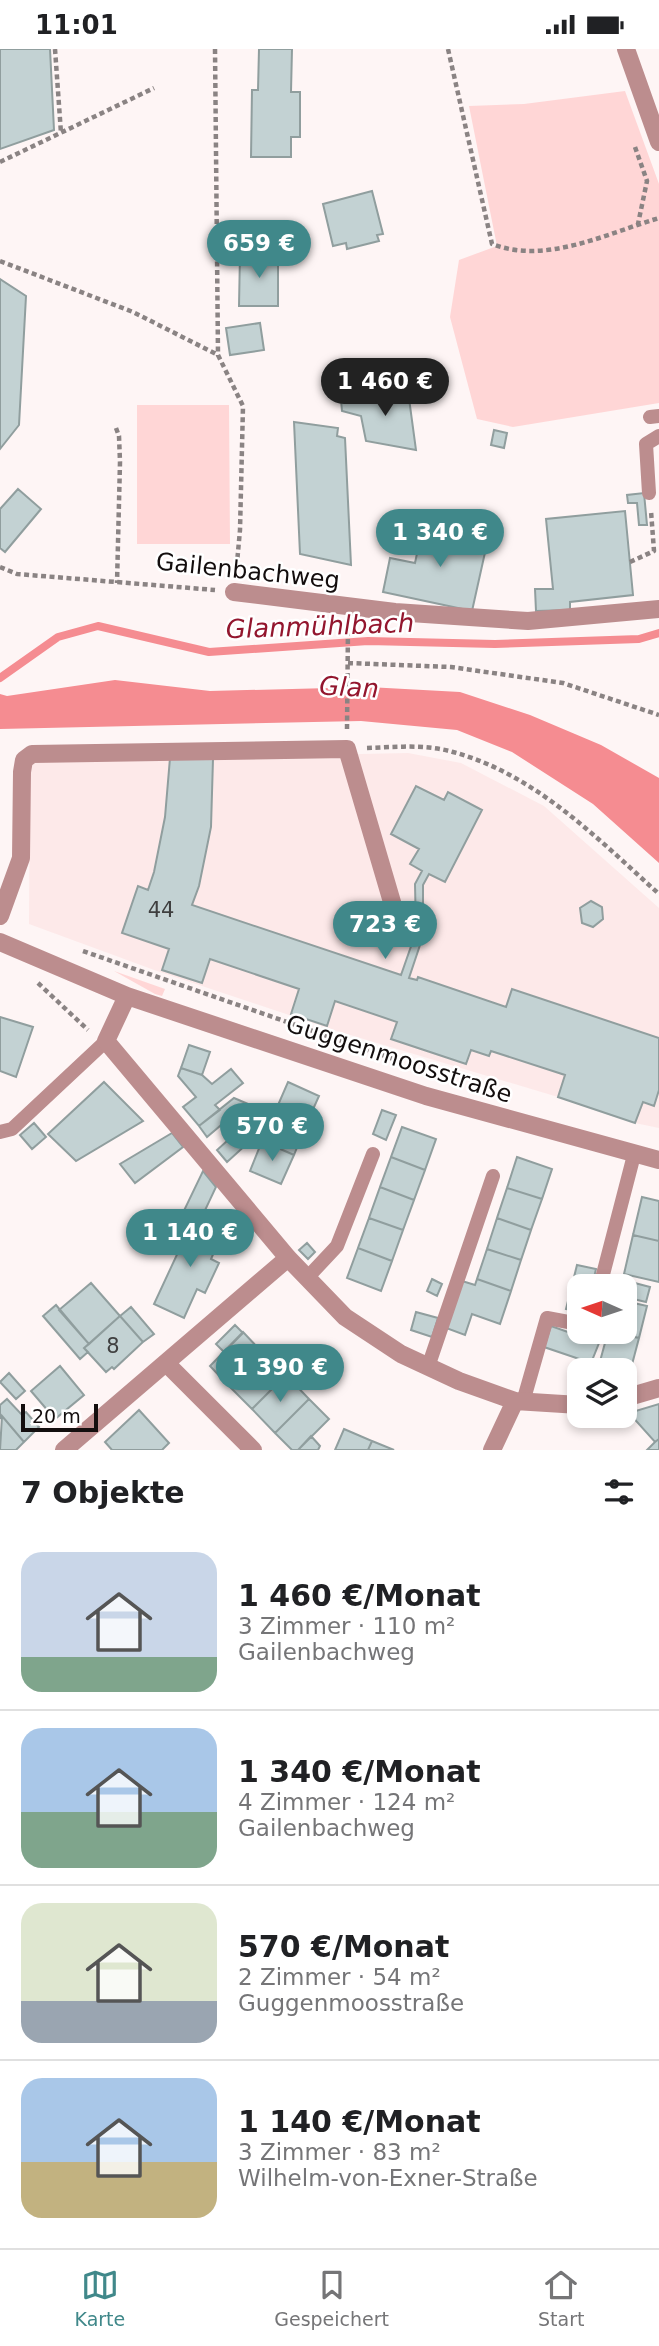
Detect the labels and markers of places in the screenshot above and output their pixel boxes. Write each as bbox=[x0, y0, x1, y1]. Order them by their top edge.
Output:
pin: 659 € bbox=[210, 221, 308, 280]
pin: 1 460 € bbox=[320, 359, 450, 418]
pin: 1 340 € bbox=[375, 510, 505, 569]
pin: 723 € bbox=[336, 901, 434, 961]
pin: 570 € bbox=[223, 1103, 321, 1163]
pin: 1 140 € bbox=[125, 1209, 255, 1269]
pin: 1 390 € bbox=[215, 1345, 345, 1404]

